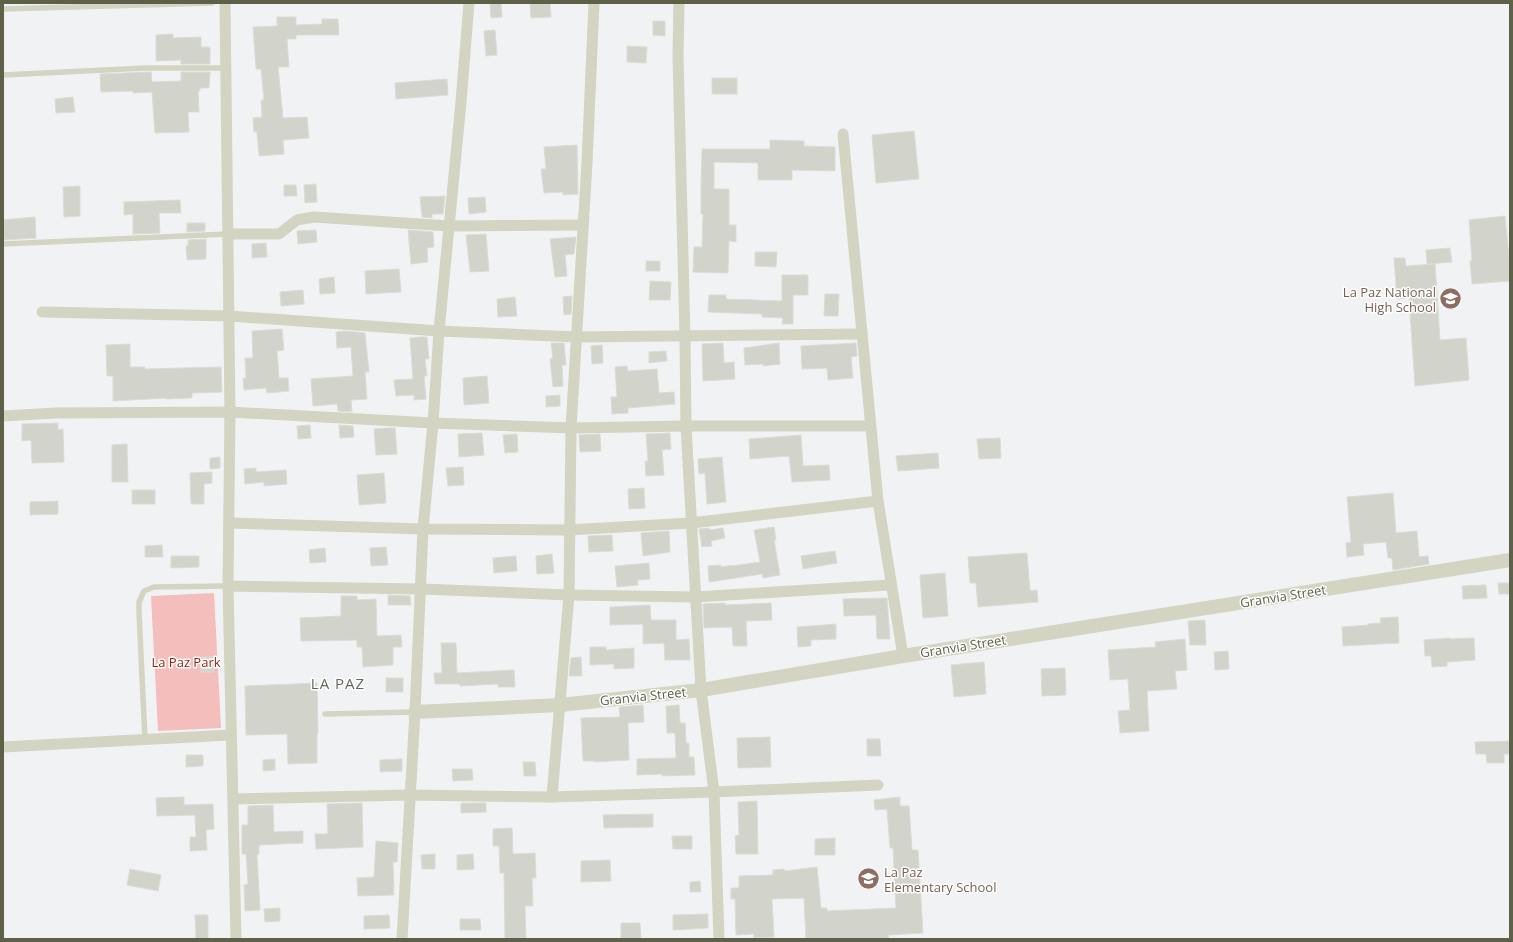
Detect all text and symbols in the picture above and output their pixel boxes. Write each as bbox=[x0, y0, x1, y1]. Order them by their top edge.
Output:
place label: La Paz National High School bbox=[1343, 283, 1436, 316]
school or university icon: La Paz National High School bbox=[1438, 286, 1464, 312]
street label: Granvia Street bbox=[1239, 580, 1328, 612]
street label: Granvia Street bbox=[919, 630, 1008, 662]
park label: La Paz Park bbox=[151, 653, 221, 671]
district label: LA PAZ bbox=[311, 673, 365, 693]
street label: Granvia Street bbox=[599, 682, 687, 709]
place label: La Paz Elementary School bbox=[884, 863, 996, 896]
school or university icon: La Paz Elementary School bbox=[855, 866, 881, 892]

